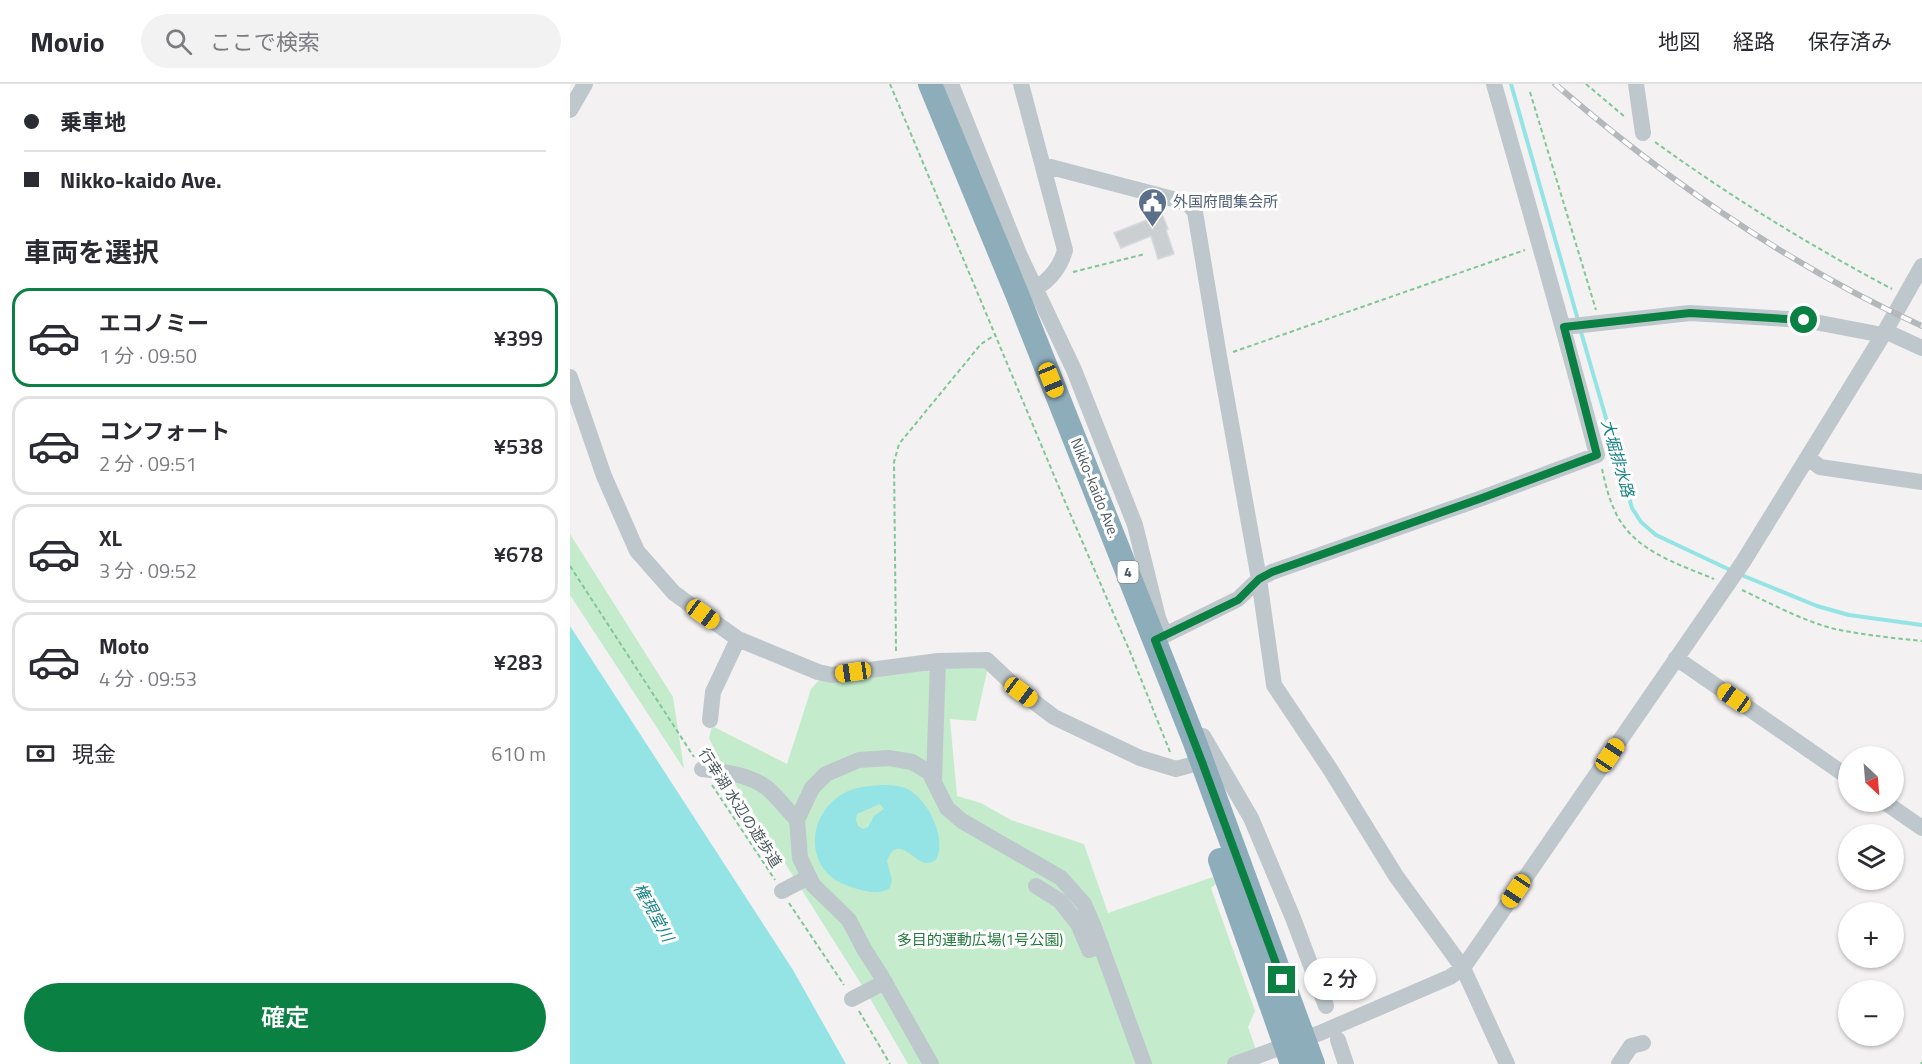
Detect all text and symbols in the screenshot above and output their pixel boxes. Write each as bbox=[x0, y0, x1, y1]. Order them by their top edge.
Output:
search box bbox=[141, 14, 561, 68]
text: Movio bbox=[30, 20, 105, 63]
icon: search bbox=[162, 25, 195, 58]
text: ここで検索 bbox=[210, 25, 320, 59]
text: 地図 bbox=[1658, 25, 1700, 57]
text: 経路 bbox=[1733, 25, 1775, 57]
text: 保存済み bbox=[1808, 25, 1892, 57]
text: 乗車地 bbox=[60, 105, 126, 139]
text: Nikko-kaido Ave. bbox=[60, 163, 222, 197]
public building icon: 外国府間集会所 bbox=[1136, 186, 1168, 228]
place label: 外国府間集会所 bbox=[1173, 190, 1278, 213]
text: 車両を選択 bbox=[24, 231, 159, 272]
text: エコノミー bbox=[99, 306, 209, 340]
route start bbox=[1790, 306, 1817, 333]
icon: car bbox=[27, 311, 81, 365]
text: ¥399 bbox=[494, 321, 543, 355]
text: 1 分 · 09:50 bbox=[99, 340, 197, 371]
car bbox=[1036, 360, 1066, 400]
text: コンフォート bbox=[99, 414, 230, 448]
water label: 大堀排水路 bbox=[1595, 416, 1641, 502]
icon: car bbox=[27, 419, 81, 473]
text: ¥538 bbox=[494, 429, 543, 463]
street label: Nikko-kaido Ave. bbox=[1065, 434, 1126, 541]
text: 2 分 · 09:51 bbox=[99, 448, 197, 479]
text: XL bbox=[99, 521, 122, 555]
icon: car bbox=[27, 527, 81, 581]
text: ¥678 bbox=[494, 537, 543, 571]
text: 3 分 · 09:52 bbox=[99, 555, 197, 586]
road number: 4 bbox=[1118, 561, 1138, 583]
car bbox=[683, 596, 723, 632]
text: Moto bbox=[99, 629, 149, 663]
icon: car bbox=[27, 635, 81, 689]
text: ¥283 bbox=[494, 645, 543, 679]
car bbox=[834, 661, 872, 683]
text: 4 分 · 09:53 bbox=[99, 663, 197, 694]
car bbox=[1001, 674, 1041, 710]
car bbox=[1714, 680, 1754, 716]
car bbox=[1592, 735, 1628, 775]
icon: cash bbox=[24, 737, 57, 770]
text: 現金 bbox=[72, 737, 116, 771]
text: 610 m bbox=[491, 738, 546, 769]
street label: 行幸湖 水辺の遊歩道 bbox=[693, 743, 788, 872]
north arrow bbox=[1838, 746, 1904, 812]
map controls bbox=[1838, 746, 1904, 1046]
button: layers bbox=[1838, 824, 1904, 890]
car bbox=[1498, 871, 1534, 911]
water label: 権現堂川 bbox=[628, 878, 681, 948]
button: + bbox=[1838, 902, 1904, 968]
park label: 多目的運動広場(1号公園) bbox=[897, 928, 1063, 951]
callout: 2 分 bbox=[1303, 959, 1375, 1001]
text: 2 分 bbox=[1322, 963, 1358, 994]
route end bbox=[1268, 966, 1295, 993]
button: − bbox=[1838, 980, 1904, 1046]
button: 確定 bbox=[24, 983, 546, 1052]

